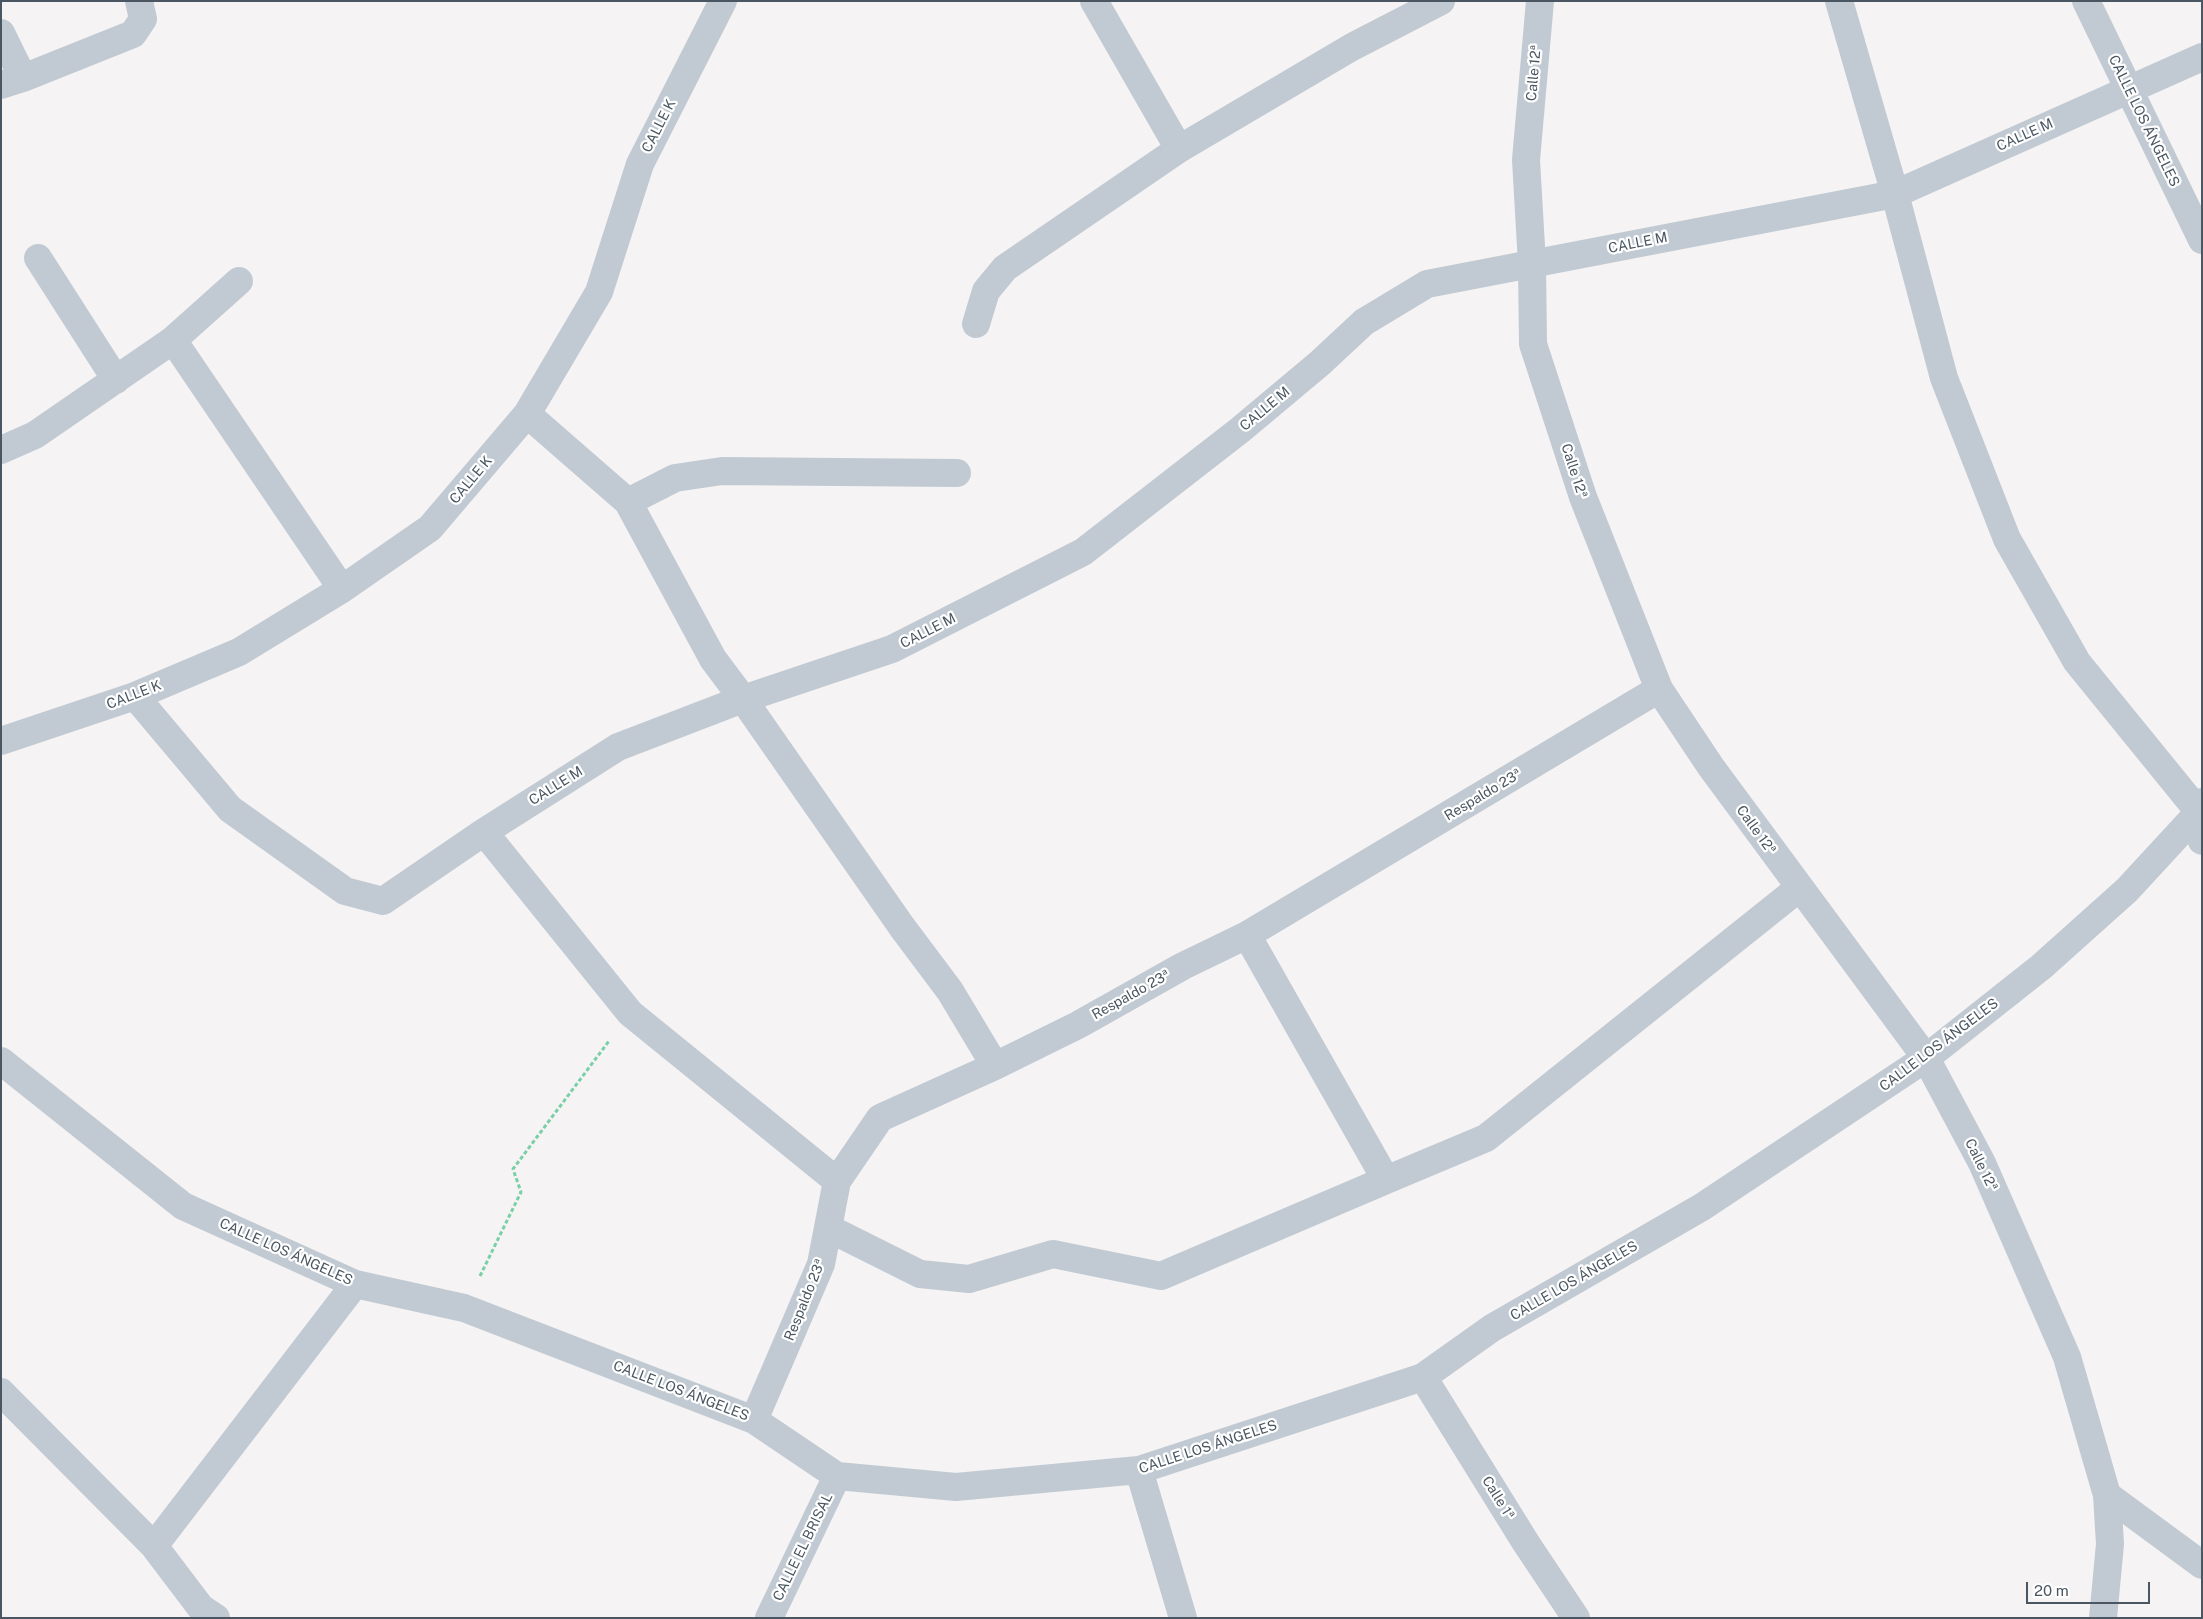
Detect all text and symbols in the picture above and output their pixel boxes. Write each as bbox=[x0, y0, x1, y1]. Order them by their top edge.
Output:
street label: Calle 12ª bbox=[1523, 44, 1545, 102]
street label: CALLE LOS ÁNGELES bbox=[2105, 53, 2183, 189]
street label: CALLE K bbox=[639, 97, 679, 155]
street label: CALLE M bbox=[1994, 115, 2056, 155]
street label: CALLE M bbox=[1607, 229, 1669, 257]
street label: CALLE M bbox=[1237, 383, 1293, 435]
street label: Calle 12ª bbox=[1557, 442, 1591, 500]
street label: CALLE K bbox=[446, 453, 496, 507]
street label: CALLE M bbox=[897, 610, 959, 652]
street label: CALLE K bbox=[104, 677, 164, 713]
street label: CALLE M bbox=[526, 763, 586, 809]
street label: Respaldo 23ª bbox=[1442, 765, 1524, 825]
street label: Calle 12ª bbox=[1733, 802, 1779, 858]
street label: Respaldo 23ª bbox=[1089, 967, 1173, 1023]
street label: CALLE LOS ÁNGELES bbox=[1876, 995, 2002, 1095]
street label: Calle 12ª bbox=[1961, 1136, 2001, 1194]
street label: CALLE LOS ÁNGELES bbox=[217, 1215, 355, 1289]
street label: CALLE LOS ÁNGELES bbox=[1507, 1238, 1641, 1324]
street label: Respaldo 23ª bbox=[781, 1257, 829, 1343]
street label: CALLE LOS ÁNGELES bbox=[611, 1357, 751, 1425]
street label: CALLE LOS ÁNGELES bbox=[1137, 1417, 1279, 1477]
street label: Calle 1ª bbox=[1478, 1473, 1518, 1523]
street label: CALLE EL BRISAL bbox=[770, 1490, 836, 1604]
scale bar bbox=[2028, 1572, 2152, 1604]
text: 20 m bbox=[2034, 1582, 2069, 1599]

